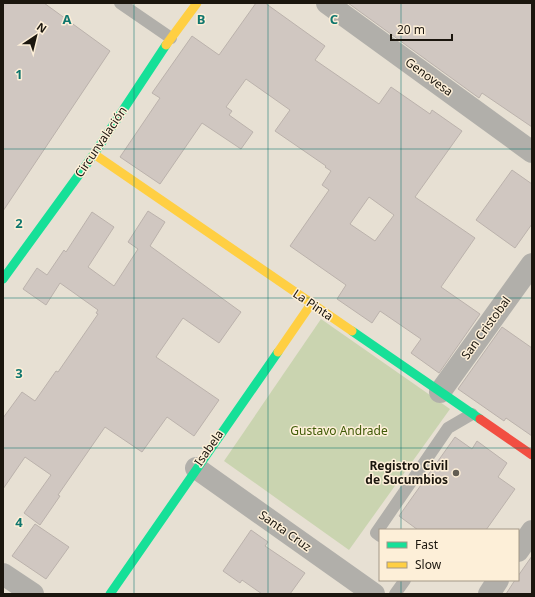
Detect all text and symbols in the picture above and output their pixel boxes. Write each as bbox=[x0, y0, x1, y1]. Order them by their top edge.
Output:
text: A bbox=[63, 10, 72, 28]
text: B bbox=[197, 10, 205, 28]
text: C bbox=[330, 10, 338, 28]
north arrow bbox=[16, 16, 56, 56]
scale bar bbox=[391, 16, 452, 42]
text: N bbox=[34, 19, 50, 36]
text: 20 m bbox=[397, 21, 425, 38]
street label: Genovesa bbox=[402, 53, 457, 100]
text: 1 bbox=[15, 65, 23, 83]
street label: Circunvalación bbox=[71, 103, 131, 181]
text: 2 bbox=[15, 214, 23, 232]
street label: La Pinta bbox=[290, 285, 337, 324]
street label: San Cristobal bbox=[457, 293, 514, 363]
text: 3 bbox=[15, 364, 23, 382]
park label: Gustavo Andrade bbox=[290, 422, 388, 439]
street label: Isabela bbox=[190, 426, 227, 469]
place label: Registro Civil de Sucumbios bbox=[365, 457, 448, 488]
marker: Registro Civil de Sucumbios bbox=[451, 468, 461, 478]
street label: Santa Cruz bbox=[256, 506, 315, 555]
text: 4 bbox=[15, 513, 23, 531]
legend bbox=[379, 529, 519, 581]
text: Fast bbox=[415, 536, 439, 553]
text: Slow bbox=[415, 556, 442, 573]

